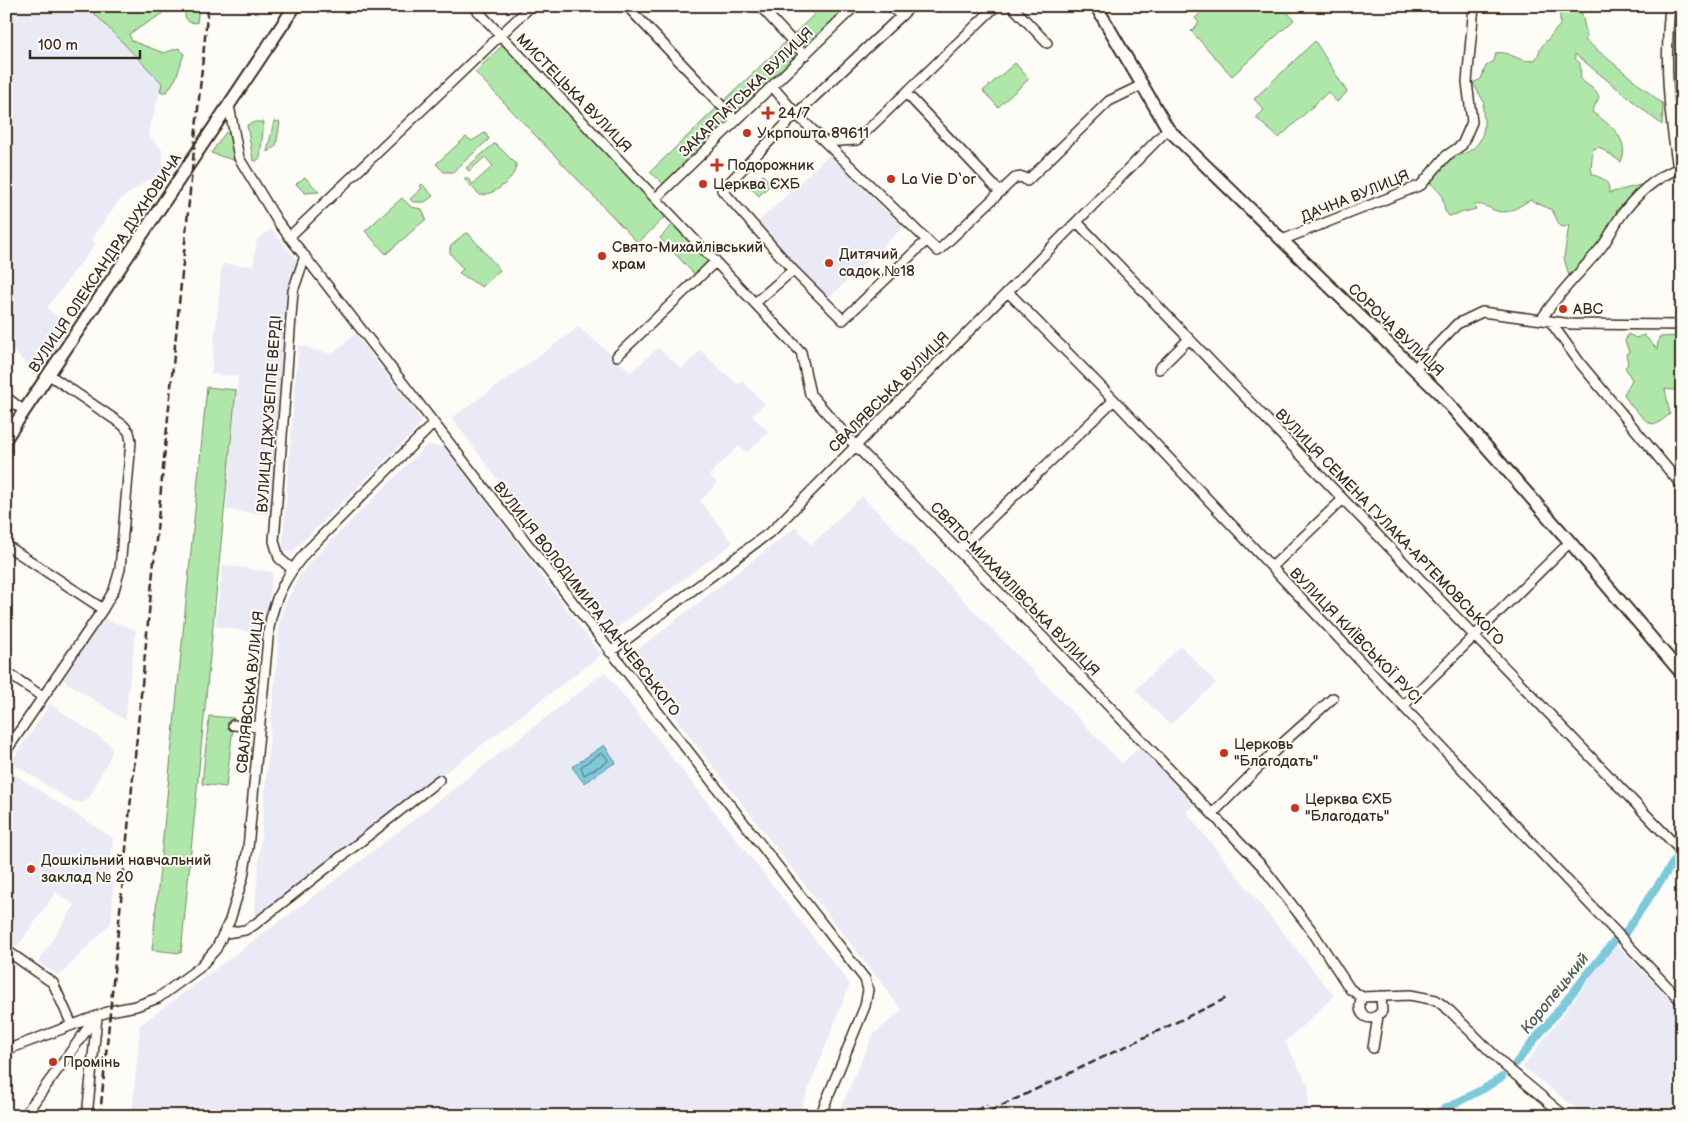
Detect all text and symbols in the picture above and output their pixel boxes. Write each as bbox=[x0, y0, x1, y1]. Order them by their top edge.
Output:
street label: ЗАКАРПАТСЬКА ВУЛИЦЯ bbox=[675, 23, 817, 161]
scale bar bbox=[30, 28, 140, 60]
street label: МИСТЕЦЬКА ВУЛИЦЯ bbox=[512, 30, 635, 157]
text: 100 m bbox=[38, 36, 78, 55]
place label: 24/7 bbox=[778, 104, 811, 123]
marker: 24/7 bbox=[762, 107, 774, 119]
place label: Укрпошта 89611 bbox=[757, 124, 869, 143]
marker: Укрпошта 89611 bbox=[741, 127, 753, 139]
street label: ВУЛИЦЯ ОЛЕКСАНДРА ДУХНОВИЧА bbox=[25, 149, 186, 376]
place label: Подорожник bbox=[727, 156, 814, 175]
marker: Подорожник bbox=[711, 159, 723, 171]
street label: ДАЧНА ВУЛИЦЯ bbox=[1298, 166, 1412, 227]
place label: La Vie D‘or bbox=[901, 170, 976, 189]
marker: La Vie D‘or bbox=[885, 173, 897, 185]
place label: Церква ЄХБ bbox=[713, 175, 800, 194]
marker: Церква ЄХБ bbox=[697, 178, 709, 190]
place label: Свято-Михайлівський храм bbox=[612, 238, 763, 274]
place label: Дитячий садок №18 bbox=[839, 245, 915, 281]
marker: Свято-Михайлівський храм bbox=[596, 250, 608, 262]
marker: Дитячий садок №18 bbox=[823, 257, 835, 269]
street label: СОРОЧА ВУЛИЦЯ bbox=[1344, 280, 1448, 381]
place label: ABC bbox=[1573, 300, 1603, 319]
marker: ABC bbox=[1557, 303, 1569, 315]
street label: ВУЛИЦЯ ДЖУЗЕППЕ ВЕРДІ bbox=[253, 315, 286, 513]
street label: СВАЛЯВСЬКА ВУЛИЦЯ bbox=[825, 328, 954, 457]
street label: ВУЛИЦЯ СЕМЕНА ГУЛАКА-АРТЕМОВСЬКОГО bbox=[1271, 405, 1508, 650]
street label: ВУЛИЦЯ ВОЛОДИМИРА ДАНЧЕВСЬКОГО bbox=[489, 478, 684, 721]
street label: СВЯТО-МИХАЙЛІВСЬКА ВУЛИЦЯ bbox=[926, 498, 1103, 681]
street label: ВУЛИЦЯ КИЇВСЬКОЇ РУСІ bbox=[1285, 564, 1426, 709]
street label: СВАЛЯВСЬКА ВУЛИЦЯ bbox=[233, 610, 268, 774]
place label: Церковь "Благодать" bbox=[1234, 735, 1318, 771]
marker: Церковь "Благодать" bbox=[1218, 747, 1230, 759]
place label: Церква ЄХБ "Благодать" bbox=[1305, 790, 1392, 826]
marker: Церква ЄХБ "Благодать" bbox=[1289, 802, 1301, 814]
place label: Дошкільний навчальний заклад № 20 bbox=[41, 851, 211, 887]
marker: Дошкільний навчальний заклад № 20 bbox=[25, 863, 37, 875]
water label: Коропецький bbox=[1517, 950, 1593, 1038]
place label: Промінь bbox=[63, 1053, 121, 1072]
marker: Промінь bbox=[47, 1056, 59, 1068]

